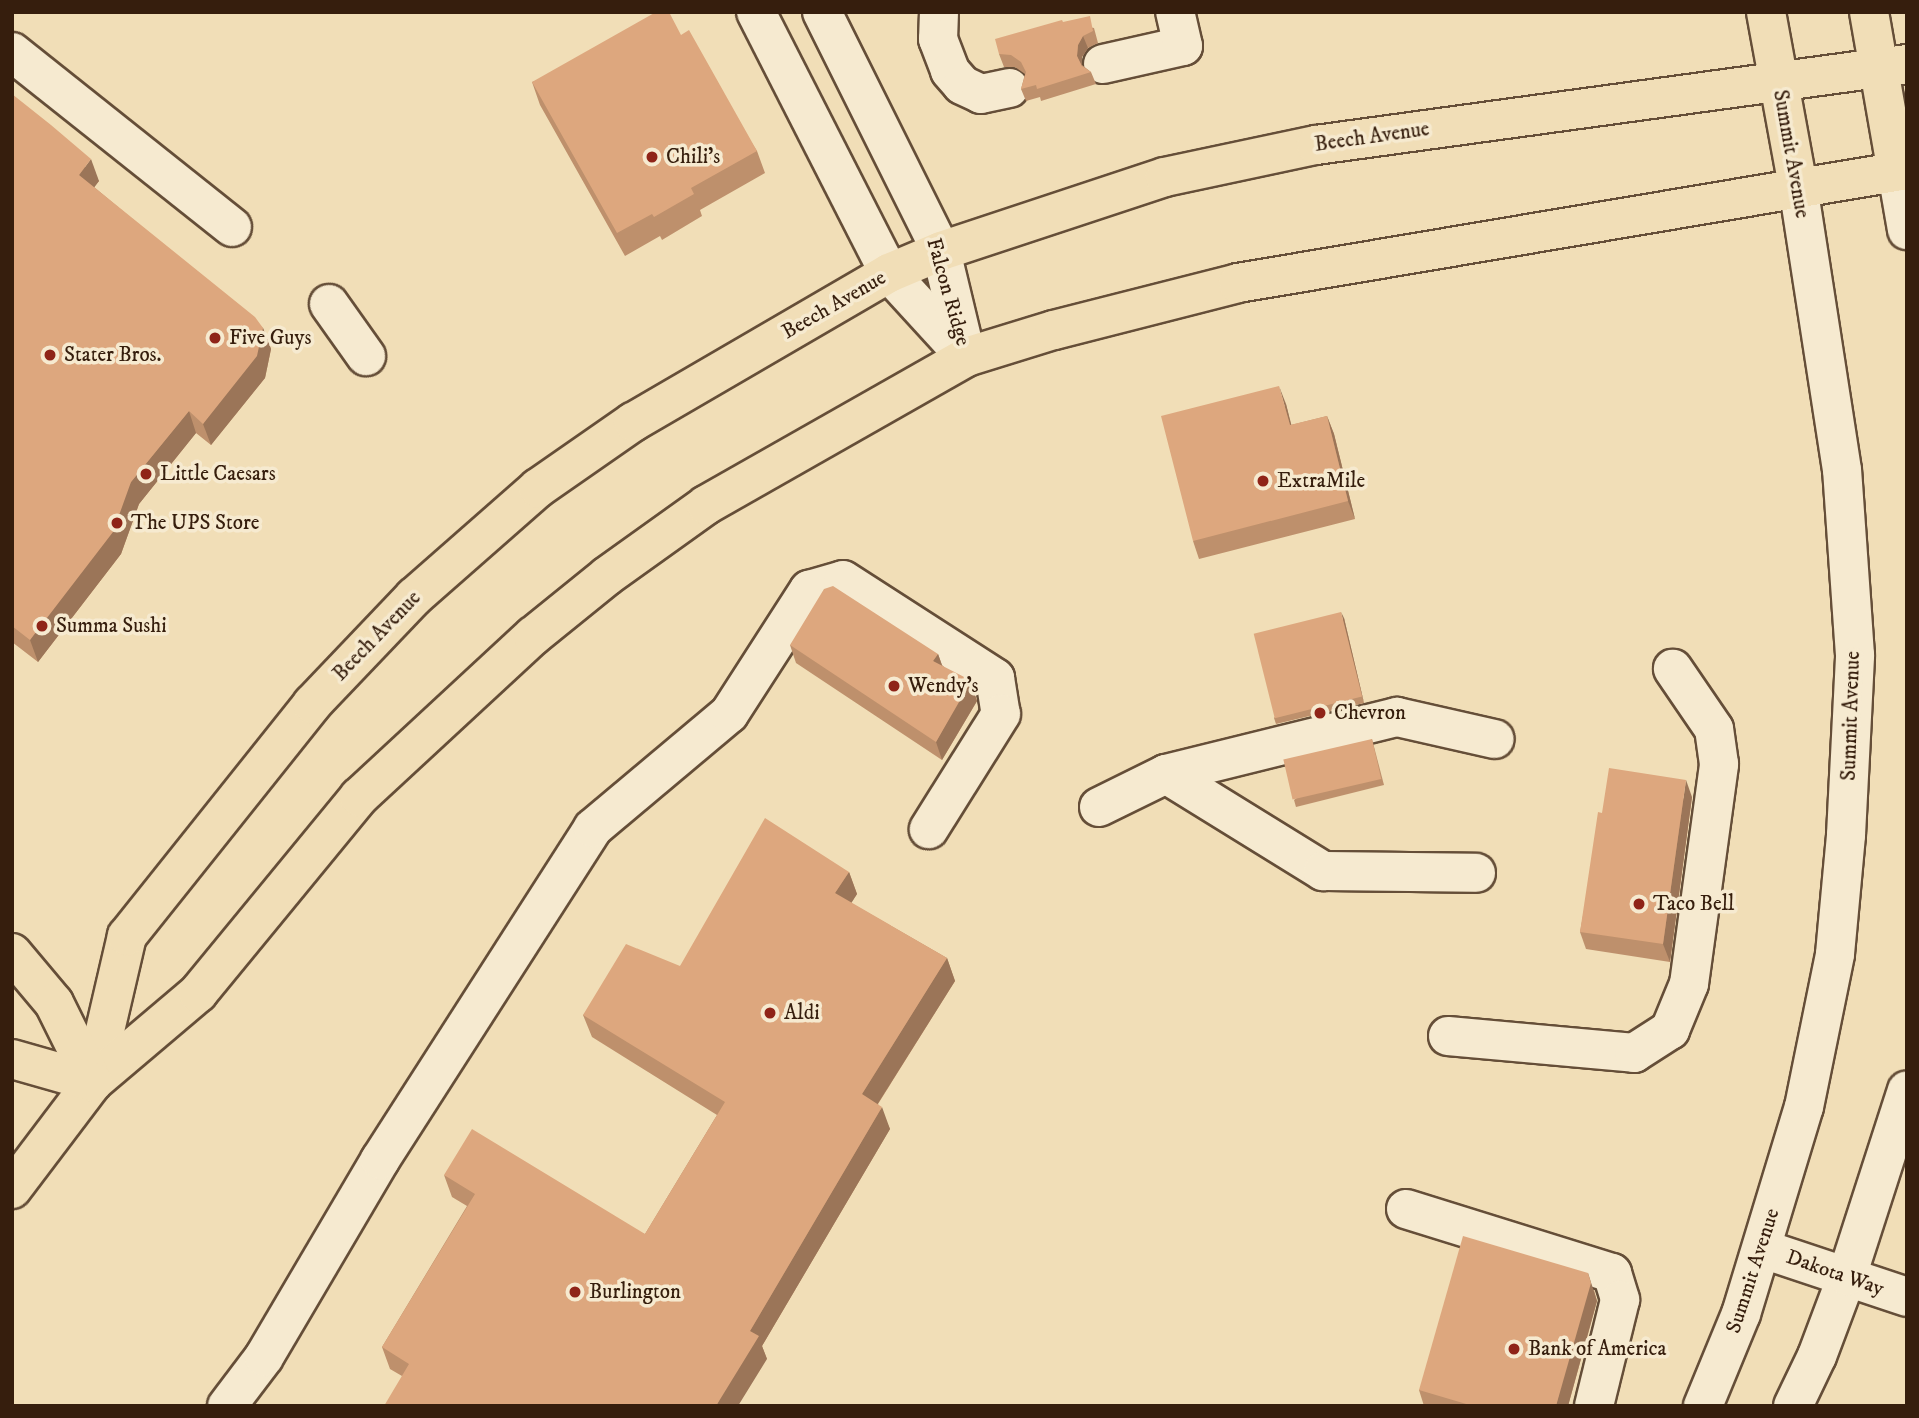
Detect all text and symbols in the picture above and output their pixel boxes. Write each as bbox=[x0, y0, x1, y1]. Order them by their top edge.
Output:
street label: Summit Avenue bbox=[1767, 88, 1815, 220]
street label: Beech Avenue bbox=[1313, 116, 1431, 158]
place label: Chili's bbox=[666, 144, 720, 170]
marker: Chili's bbox=[644, 149, 660, 165]
street label: Falcon Ridge bbox=[921, 235, 975, 349]
street label: Beech Avenue bbox=[778, 265, 890, 345]
place label: Five Guys bbox=[229, 325, 311, 351]
marker: Five Guys bbox=[207, 330, 223, 346]
place label: Stater Bros. bbox=[64, 342, 162, 368]
marker: Stater Bros. bbox=[42, 347, 58, 363]
place label: Little Caesars bbox=[160, 461, 276, 487]
marker: Little Caesars bbox=[138, 466, 154, 482]
place label: ExtraMile bbox=[1277, 468, 1365, 494]
marker: ExtraMile bbox=[1255, 473, 1271, 489]
place label: The UPS Store bbox=[131, 510, 259, 536]
marker: The UPS Store bbox=[109, 515, 125, 531]
street label: Beech Avenue bbox=[328, 586, 426, 686]
place label: Summa Sushi bbox=[56, 613, 167, 639]
marker: Summa Sushi bbox=[34, 618, 50, 634]
street label: Summit Avenue bbox=[1836, 651, 1866, 781]
place label: Wendy's bbox=[908, 673, 979, 699]
marker: Wendy's bbox=[886, 678, 902, 694]
place label: Chevron bbox=[1334, 700, 1406, 726]
marker: Chevron bbox=[1312, 705, 1328, 721]
place label: Taco Bell bbox=[1653, 891, 1734, 917]
marker: Taco Bell bbox=[1631, 896, 1647, 912]
place label: Aldi bbox=[784, 1000, 820, 1026]
marker: Aldi bbox=[762, 1005, 778, 1021]
street label: Summit Avenue bbox=[1721, 1205, 1785, 1337]
street label: Dakota Way bbox=[1783, 1244, 1887, 1302]
place label: Burlington bbox=[589, 1279, 681, 1305]
marker: Burlington bbox=[567, 1284, 583, 1300]
place label: Bank of America bbox=[1528, 1336, 1666, 1362]
marker: Bank of America bbox=[1506, 1341, 1522, 1357]

